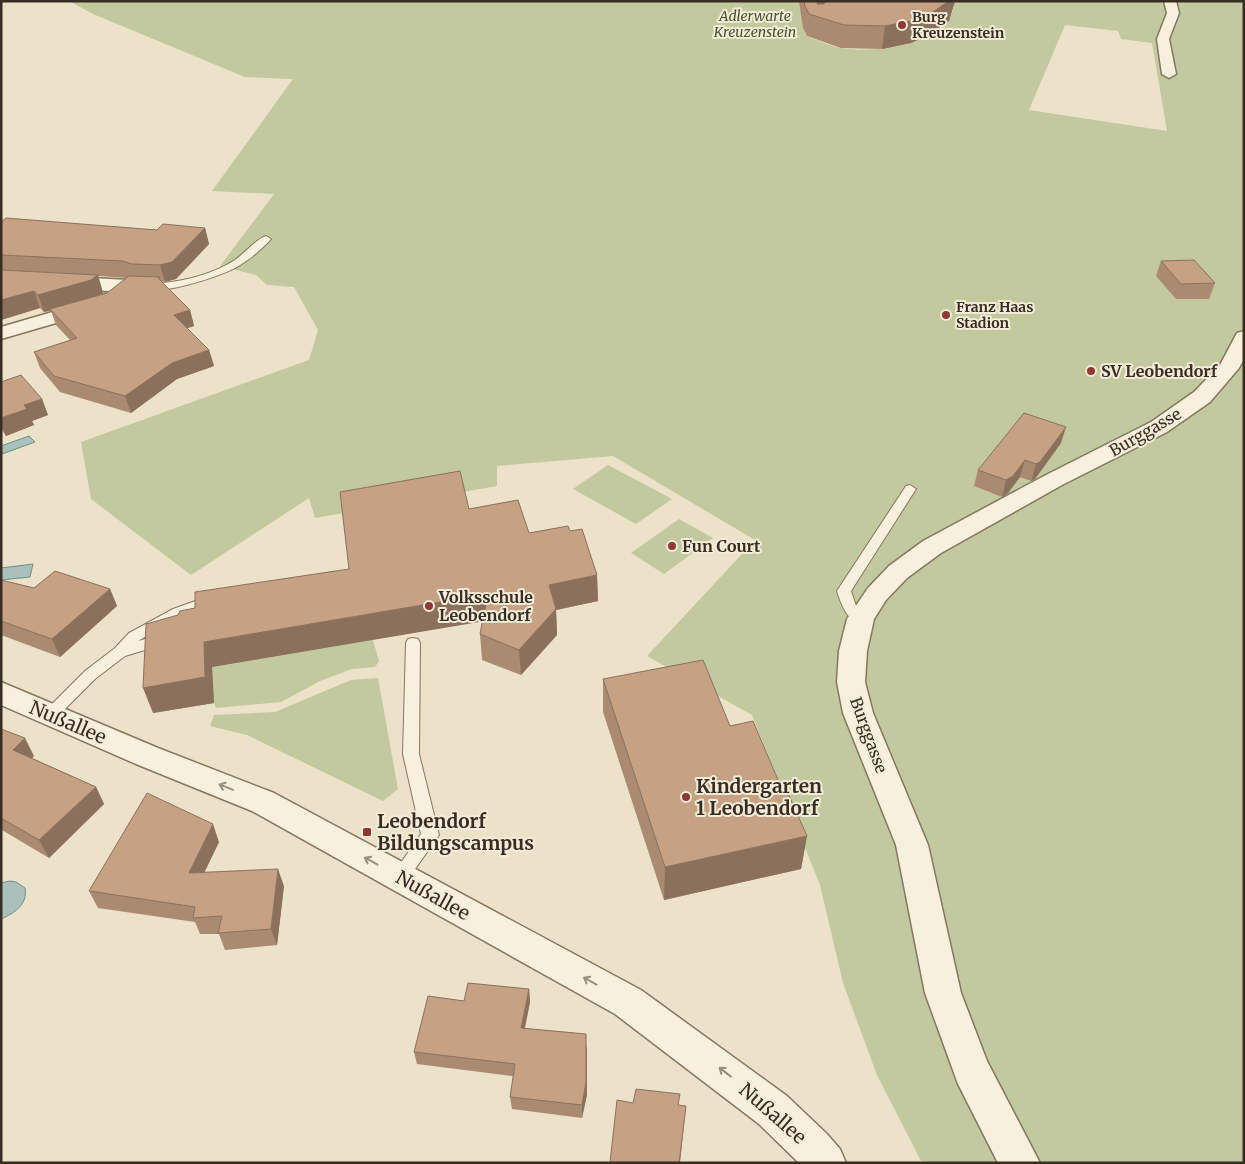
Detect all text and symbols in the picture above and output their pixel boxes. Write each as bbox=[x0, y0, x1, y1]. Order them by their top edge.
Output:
park label: Adlerwarte Kreuzenstein bbox=[713, 7, 796, 41]
place label: Burg Kreuzenstein bbox=[912, 8, 1005, 42]
marker: Burg Kreuzenstein bbox=[896, 19, 908, 31]
place label: Franz Haas Stadion bbox=[956, 298, 1033, 332]
marker: Franz Haas Stadion bbox=[940, 309, 952, 321]
place label: SV Leobendorf bbox=[1101, 361, 1218, 381]
marker: SV Leobendorf bbox=[1085, 365, 1097, 377]
street label: Burggasse bbox=[1106, 403, 1184, 461]
place label: Fun Court bbox=[682, 536, 761, 556]
marker: Fun Court bbox=[666, 540, 678, 552]
place label: Volksschule Leobendorf bbox=[438, 587, 533, 625]
marker: Volksschule Leobendorf bbox=[423, 600, 435, 612]
street label: Burggasse bbox=[846, 694, 892, 776]
street label: Nußallee bbox=[26, 695, 110, 749]
place label: Kindergarten 1 Leobendorf bbox=[696, 774, 822, 820]
one-way arrow bbox=[219, 782, 234, 792]
marker: Kindergarten 1 Leobendorf bbox=[680, 791, 692, 803]
place label: Leobendorf Bildungscampus bbox=[377, 809, 534, 855]
marker: Leobendorf Bildungscampus bbox=[361, 826, 373, 838]
one-way arrow bbox=[364, 855, 379, 865]
street label: Nußallee bbox=[392, 865, 474, 925]
one-way arrow bbox=[583, 976, 598, 985]
one-way arrow bbox=[718, 1067, 731, 1078]
street label: Nußallee bbox=[735, 1077, 812, 1149]

